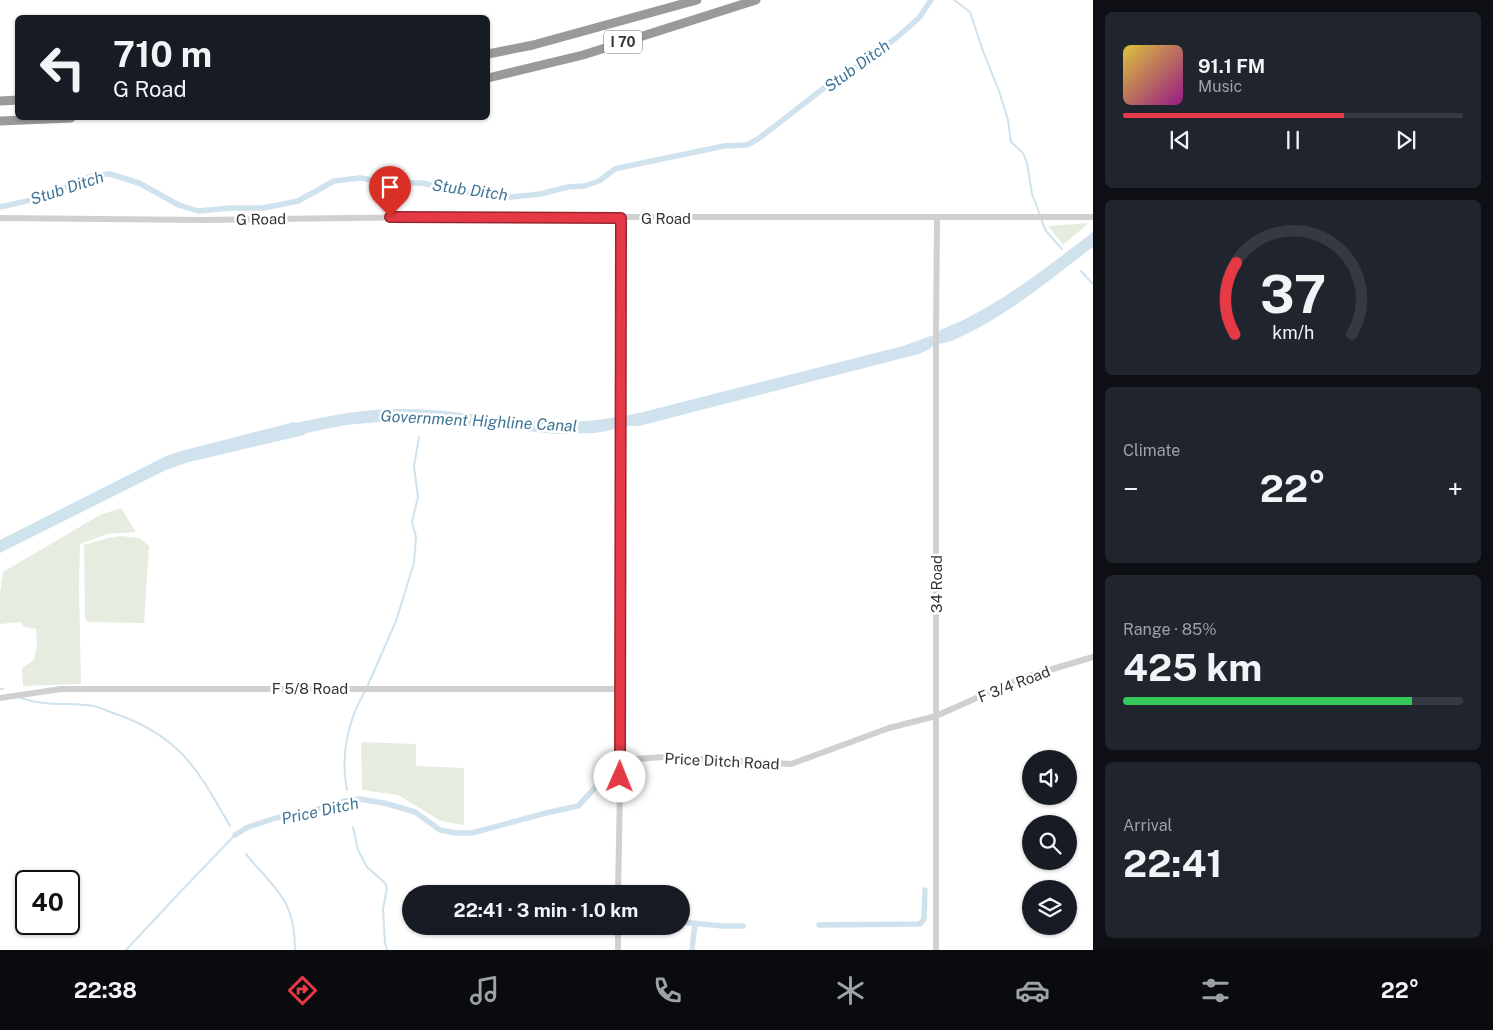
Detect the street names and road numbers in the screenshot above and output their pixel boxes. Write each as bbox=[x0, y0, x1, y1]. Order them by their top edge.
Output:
road number: I 70 bbox=[604, 31, 642, 54]
street label: G Road bbox=[236, 210, 286, 228]
street label: G Road bbox=[641, 210, 691, 227]
street label: 34 Road bbox=[928, 555, 945, 613]
street label: F 3/4 Road bbox=[976, 662, 1052, 706]
street label: F 5/8 Road bbox=[272, 680, 348, 697]
street label: Price Ditch Road bbox=[664, 750, 780, 772]

